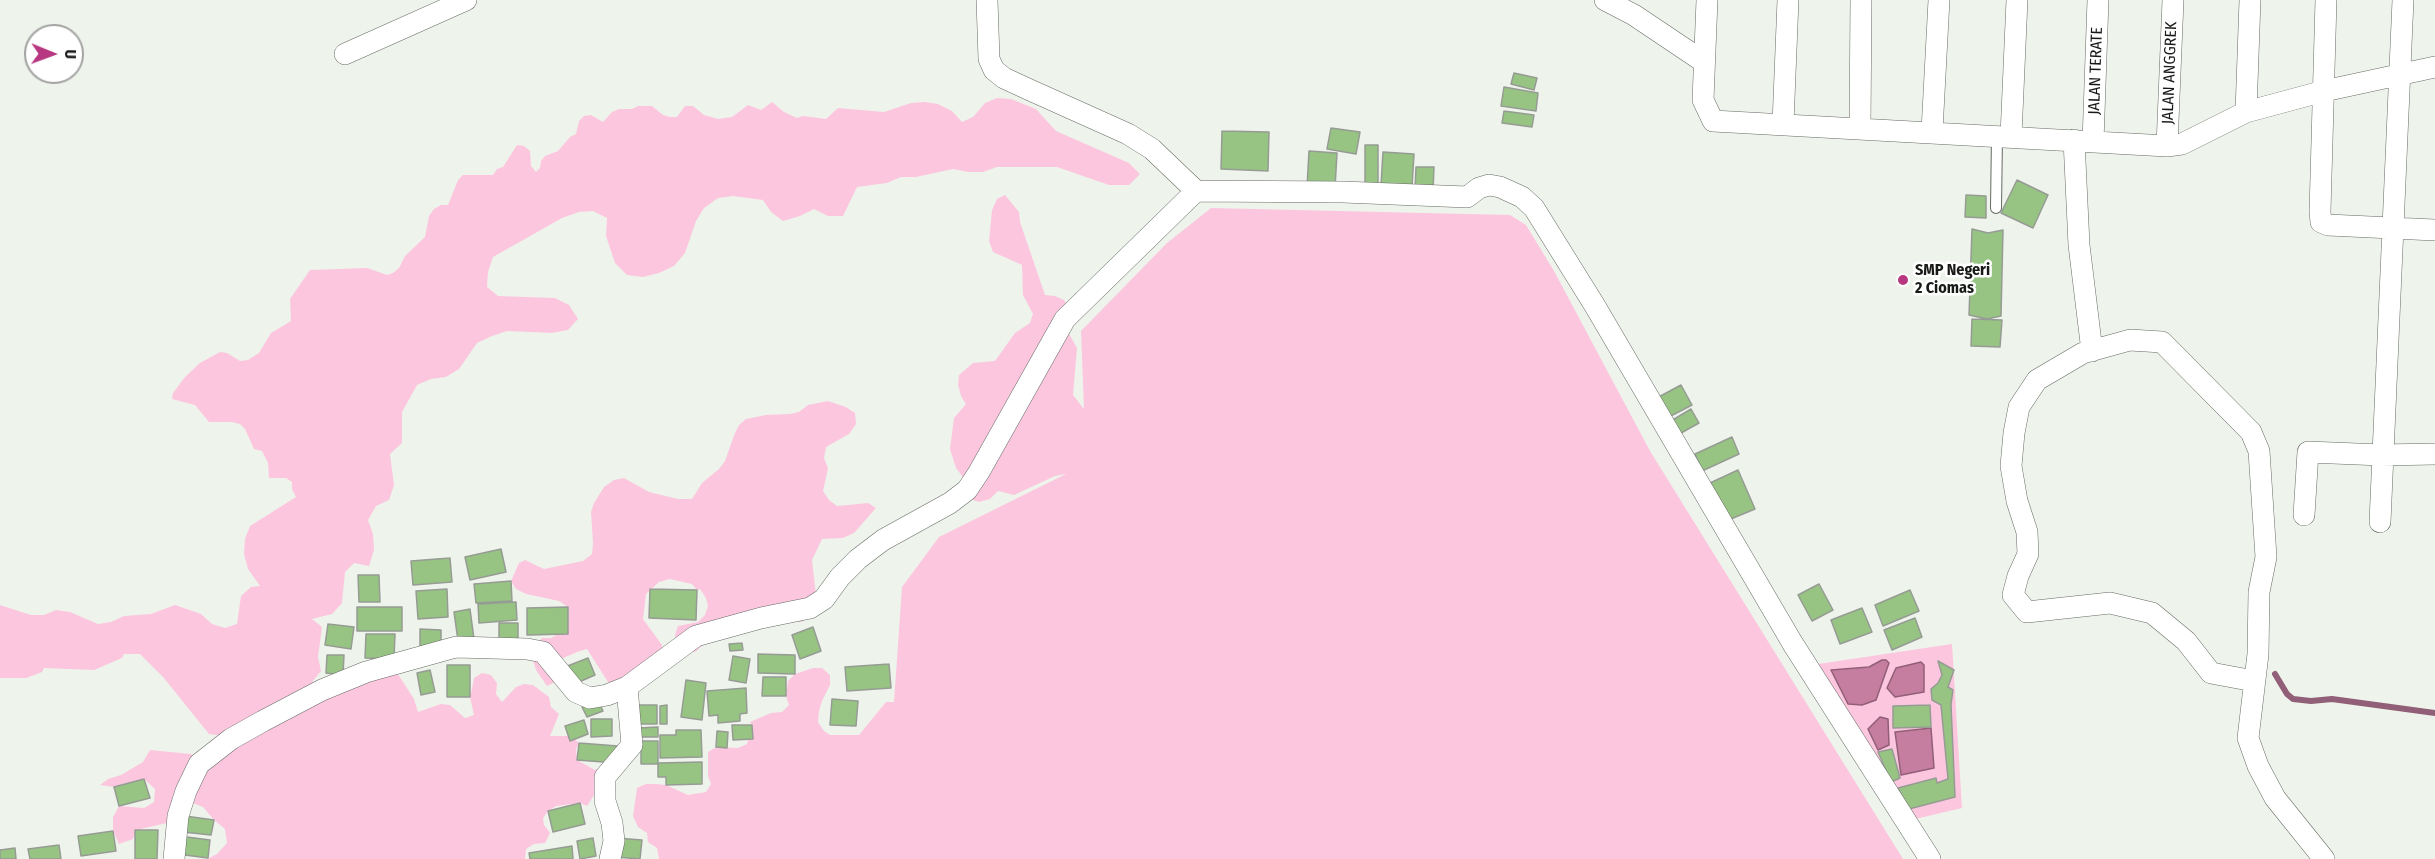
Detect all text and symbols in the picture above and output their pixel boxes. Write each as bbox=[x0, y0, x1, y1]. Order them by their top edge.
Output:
street label: JALAN ANGGREK bbox=[2159, 21, 2181, 125]
north arrow bbox=[24, 24, 84, 84]
street label: JALAN TERATE bbox=[2085, 27, 2107, 115]
text: U bbox=[61, 49, 80, 59]
place label: SMP Negeri 2 Ciomas bbox=[1915, 261, 1990, 299]
marker: SMP Negeri 2 Ciomas bbox=[1896, 273, 1910, 287]

